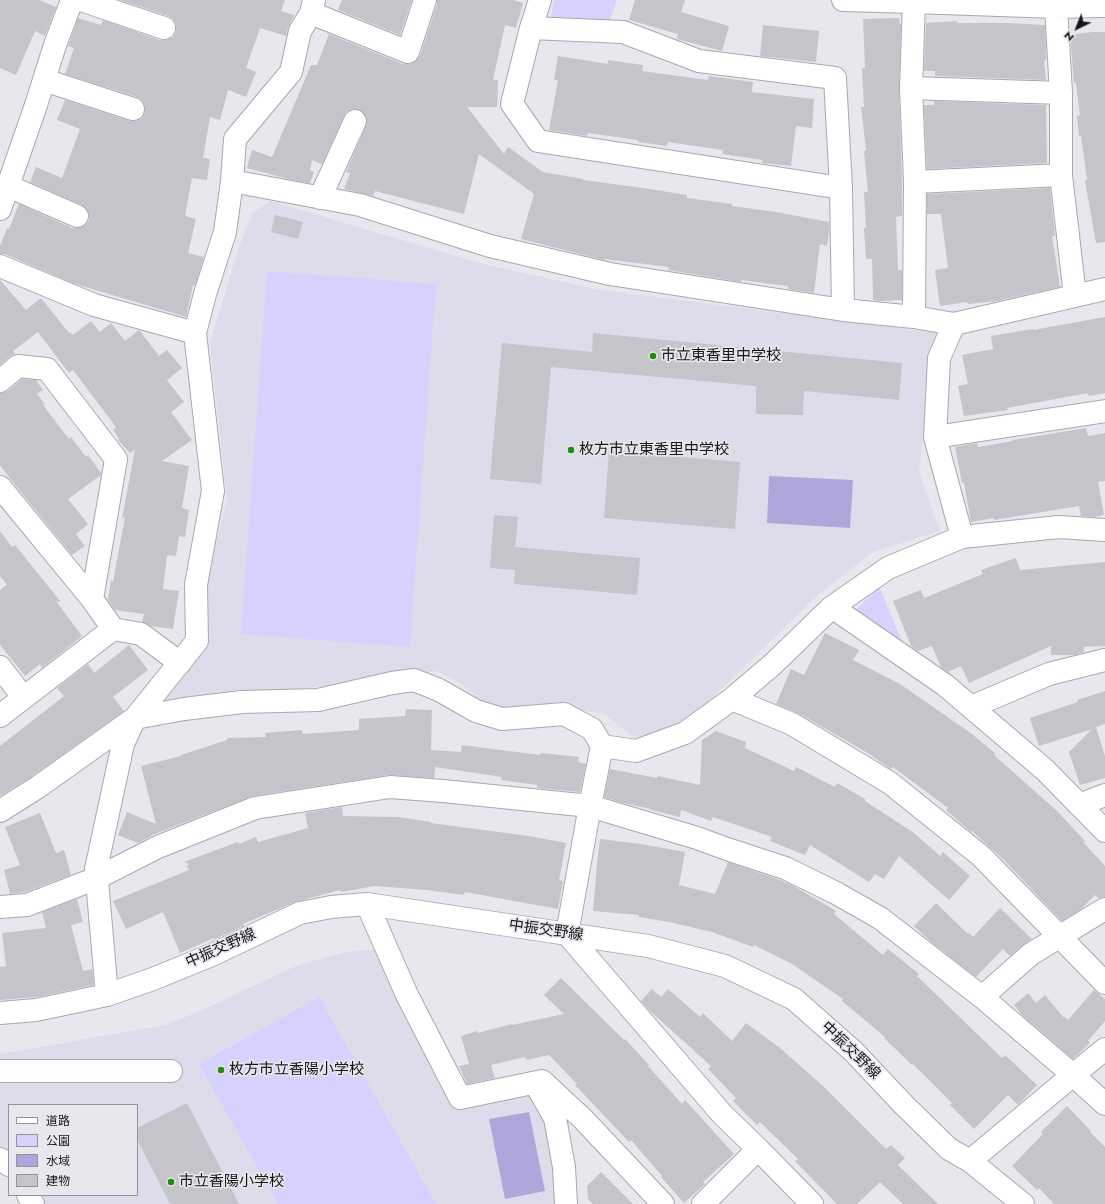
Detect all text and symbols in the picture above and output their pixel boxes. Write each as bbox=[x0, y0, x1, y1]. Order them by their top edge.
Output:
north arrow bbox=[1057, 8, 1097, 48]
text: N bbox=[1060, 28, 1077, 46]
place label: 市立東香里中学校 bbox=[661, 347, 781, 365]
marker: 市立東香里中学校 bbox=[648, 351, 658, 361]
place label: 枚方市立東香里中学校 bbox=[579, 441, 729, 459]
marker: 枚方市立東香里中学校 bbox=[566, 445, 576, 455]
street label: 中振交野線 bbox=[508, 917, 584, 945]
street label: 中振交野線 bbox=[183, 926, 259, 972]
street label: 中振交野線 bbox=[817, 1018, 883, 1084]
place label: 枚方市立香陽小学校 bbox=[229, 1061, 364, 1079]
marker: 枚方市立香陽小学校 bbox=[216, 1065, 226, 1075]
legend bbox=[8, 1104, 138, 1196]
text: 道路 bbox=[46, 1112, 70, 1130]
text: 公園 bbox=[46, 1132, 70, 1150]
text: 水域 bbox=[46, 1152, 70, 1170]
text: 建物 bbox=[46, 1172, 70, 1190]
place label: 市立香陽小学校 bbox=[179, 1173, 284, 1191]
marker: 市立香陽小学校 bbox=[166, 1177, 176, 1187]

